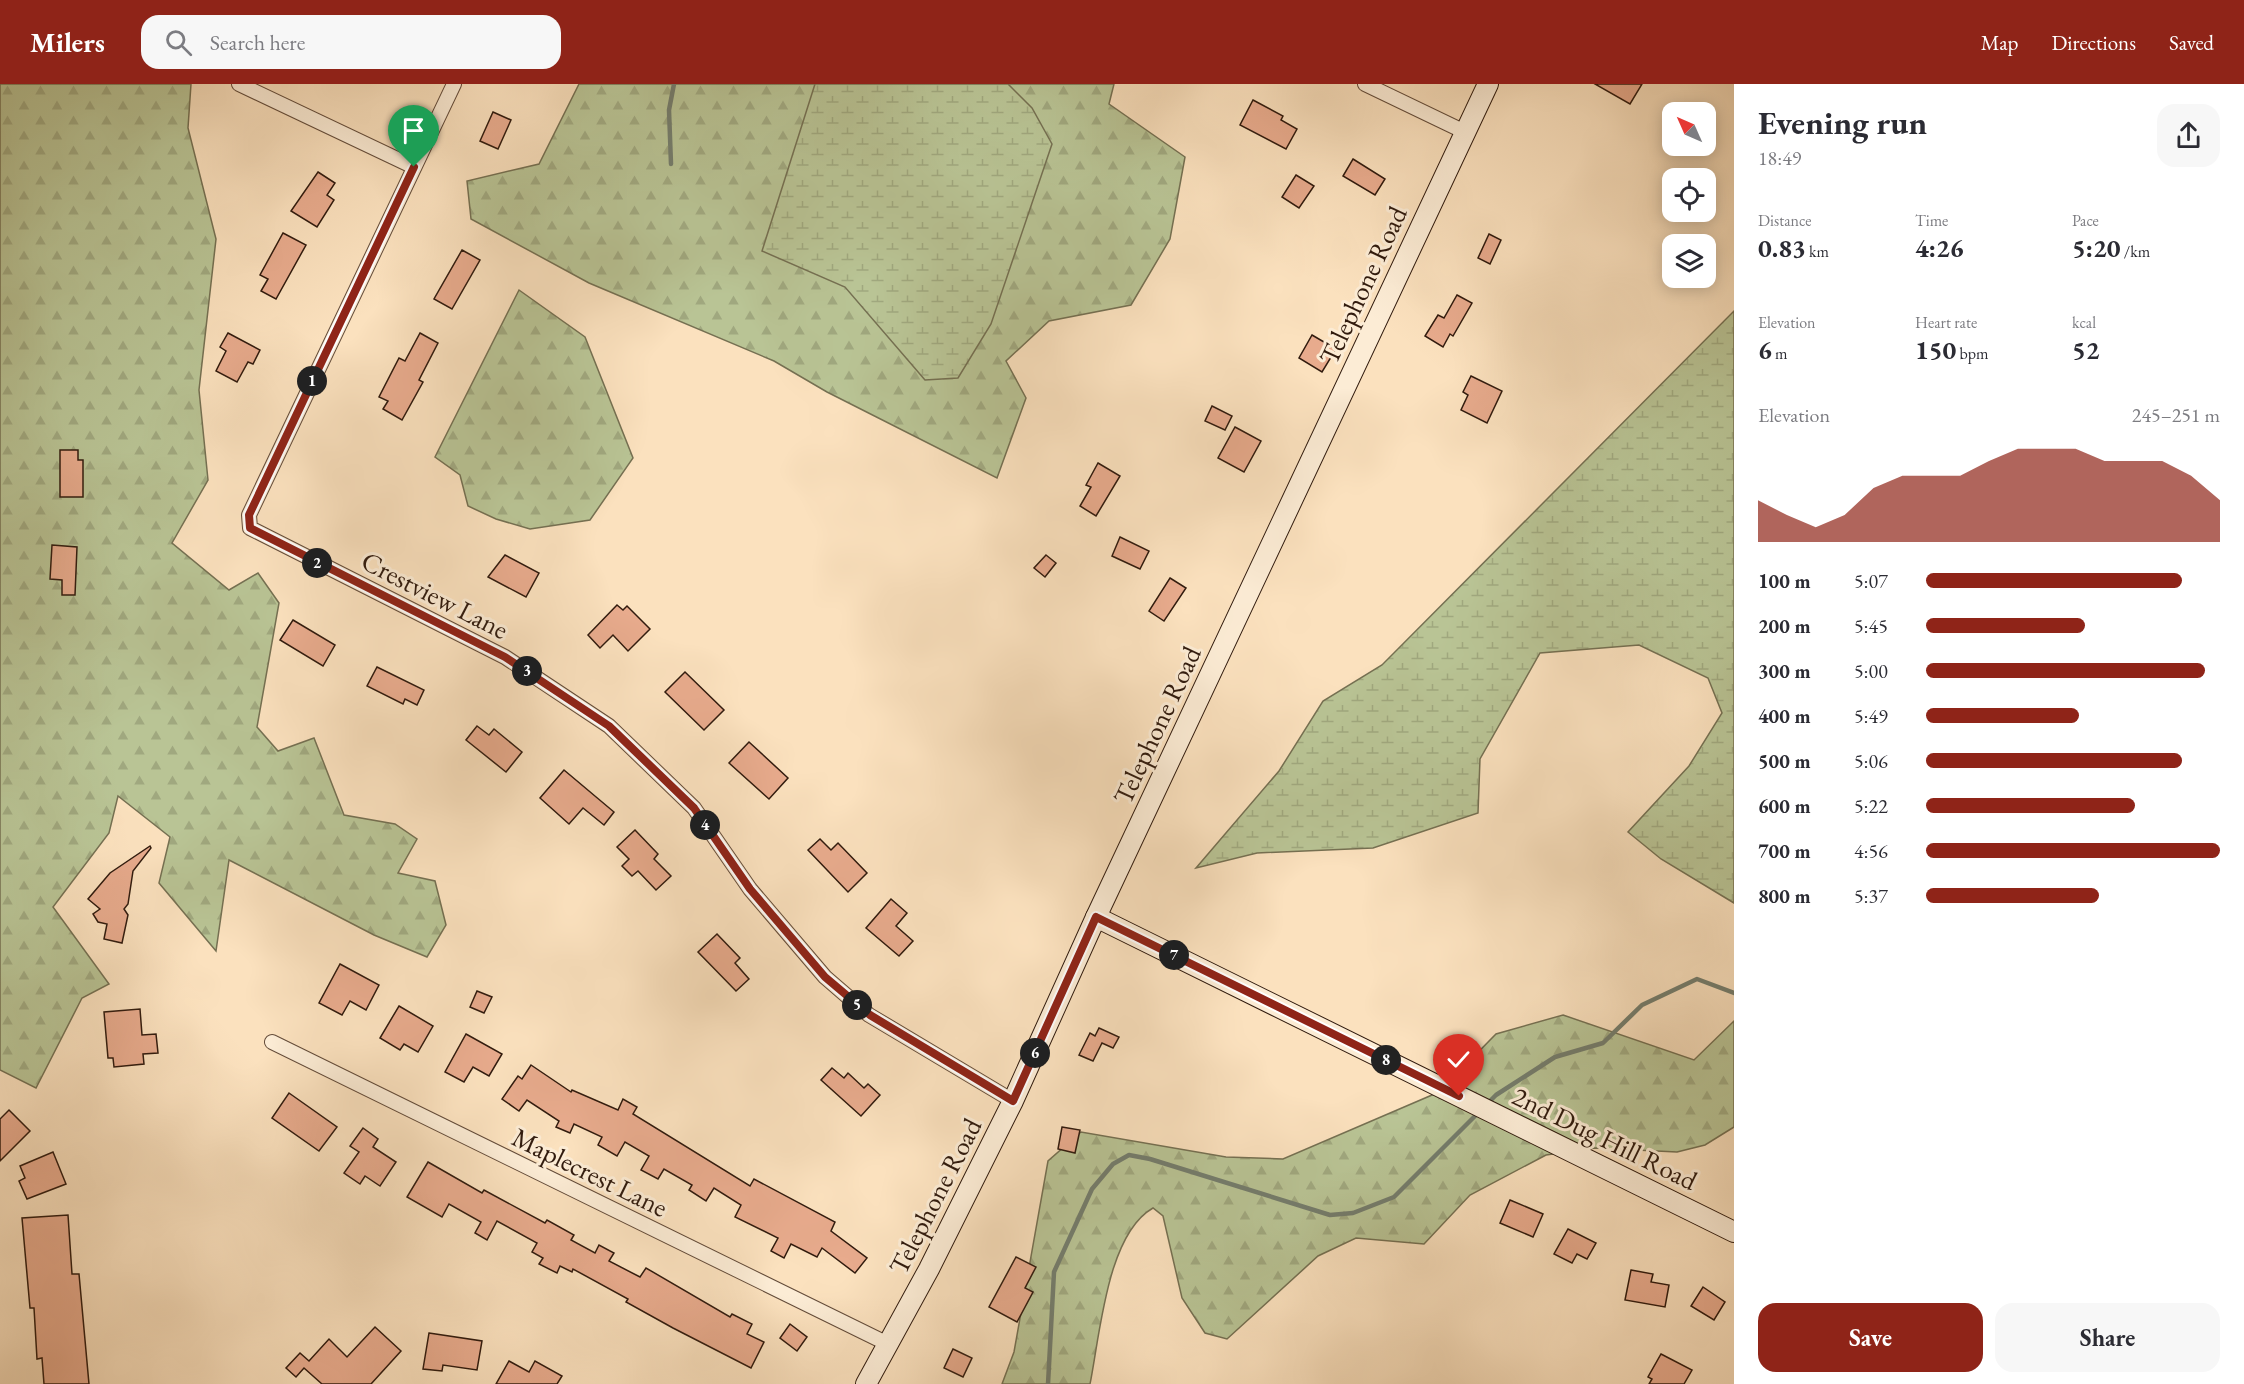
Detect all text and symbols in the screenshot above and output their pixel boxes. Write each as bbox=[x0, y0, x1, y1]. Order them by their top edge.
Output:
search box bbox=[141, 15, 561, 69]
text: Milers bbox=[30, 24, 105, 60]
icon: search bbox=[162, 26, 195, 59]
text: Search here bbox=[210, 28, 305, 57]
text: Map bbox=[1981, 29, 2018, 56]
text: Directions bbox=[2051, 29, 2136, 56]
text: Saved bbox=[2169, 29, 2214, 56]
text: Evening run bbox=[1758, 101, 1927, 144]
north arrow bbox=[1662, 102, 1716, 156]
map controls bbox=[1662, 102, 1716, 288]
button: share bbox=[2157, 104, 2220, 167]
pin bbox=[388, 105, 439, 167]
icon: arrive bbox=[397, 114, 430, 147]
text: 18:49 bbox=[1758, 145, 1801, 171]
button: locate bbox=[1662, 168, 1716, 222]
street label: Telephone Road bbox=[1311, 200, 1415, 370]
text: Distance bbox=[1758, 210, 1811, 231]
text: Time bbox=[1915, 210, 1948, 231]
text: Pace bbox=[2072, 210, 2099, 231]
text: 0.83 bbox=[1758, 231, 1806, 265]
text: 4:26 bbox=[1915, 231, 1964, 265]
text: 5:20 bbox=[2072, 231, 2121, 265]
button: layers bbox=[1662, 234, 1716, 288]
text: km bbox=[1806, 241, 1829, 262]
text: /km bbox=[2121, 241, 2150, 262]
text: Elevation bbox=[1758, 312, 1816, 333]
text: Heart rate bbox=[1915, 312, 1977, 333]
text: kcal bbox=[2072, 312, 2096, 333]
text: 6 bbox=[1758, 333, 1772, 367]
text: 150 bbox=[1915, 333, 1956, 367]
text: 52 bbox=[2072, 333, 2100, 367]
text: m bbox=[1772, 343, 1787, 364]
text: bpm bbox=[1956, 343, 1988, 364]
pin: 1 bbox=[297, 366, 327, 396]
text: 1 bbox=[308, 370, 316, 391]
text: Elevation bbox=[1758, 402, 1830, 428]
text: 245–251 m bbox=[2132, 402, 2220, 428]
street label: Crestview Lane bbox=[356, 543, 514, 647]
pin: 2 bbox=[302, 548, 332, 578]
text: 2 bbox=[313, 552, 321, 573]
text: 100 m bbox=[1758, 568, 1811, 594]
text: 5:07 bbox=[1854, 568, 1888, 594]
text: 200 m bbox=[1758, 613, 1811, 639]
text: 5:45 bbox=[1854, 613, 1888, 639]
street label: Telephone Road bbox=[1105, 640, 1209, 810]
pin: 3 bbox=[512, 656, 542, 686]
text: 300 m bbox=[1758, 658, 1811, 684]
text: 5:00 bbox=[1854, 658, 1888, 684]
text: 3 bbox=[523, 660, 531, 681]
text: 400 m bbox=[1758, 703, 1811, 729]
text: 5:49 bbox=[1854, 703, 1888, 729]
text: 500 m bbox=[1758, 748, 1811, 774]
text: 5:06 bbox=[1854, 748, 1888, 774]
text: 600 m bbox=[1758, 793, 1811, 819]
text: 5:22 bbox=[1854, 793, 1888, 819]
pin: 4 bbox=[690, 810, 720, 840]
text: 4 bbox=[701, 814, 709, 835]
text: 700 m bbox=[1758, 838, 1811, 864]
text: 4:56 bbox=[1854, 838, 1888, 864]
text: 800 m bbox=[1758, 883, 1811, 909]
text: 5:37 bbox=[1854, 883, 1888, 909]
pin: 7 bbox=[1159, 940, 1189, 970]
text: 7 bbox=[1170, 944, 1178, 965]
pin: 5 bbox=[842, 990, 872, 1020]
text: 5 bbox=[853, 994, 861, 1015]
pin bbox=[1433, 1034, 1484, 1096]
pin: 6 bbox=[1020, 1038, 1050, 1068]
text: 6 bbox=[1031, 1042, 1039, 1063]
icon: check bbox=[1442, 1043, 1475, 1076]
pin: 8 bbox=[1371, 1045, 1401, 1075]
text: 8 bbox=[1382, 1049, 1390, 1070]
street label: 2nd Dug Hill Road bbox=[1507, 1078, 1703, 1198]
street label: Telephone Road bbox=[881, 1112, 989, 1280]
street label: Maplecrest Lane bbox=[506, 1119, 674, 1225]
button: Save bbox=[1758, 1303, 1983, 1372]
button: Share bbox=[1995, 1303, 2220, 1372]

